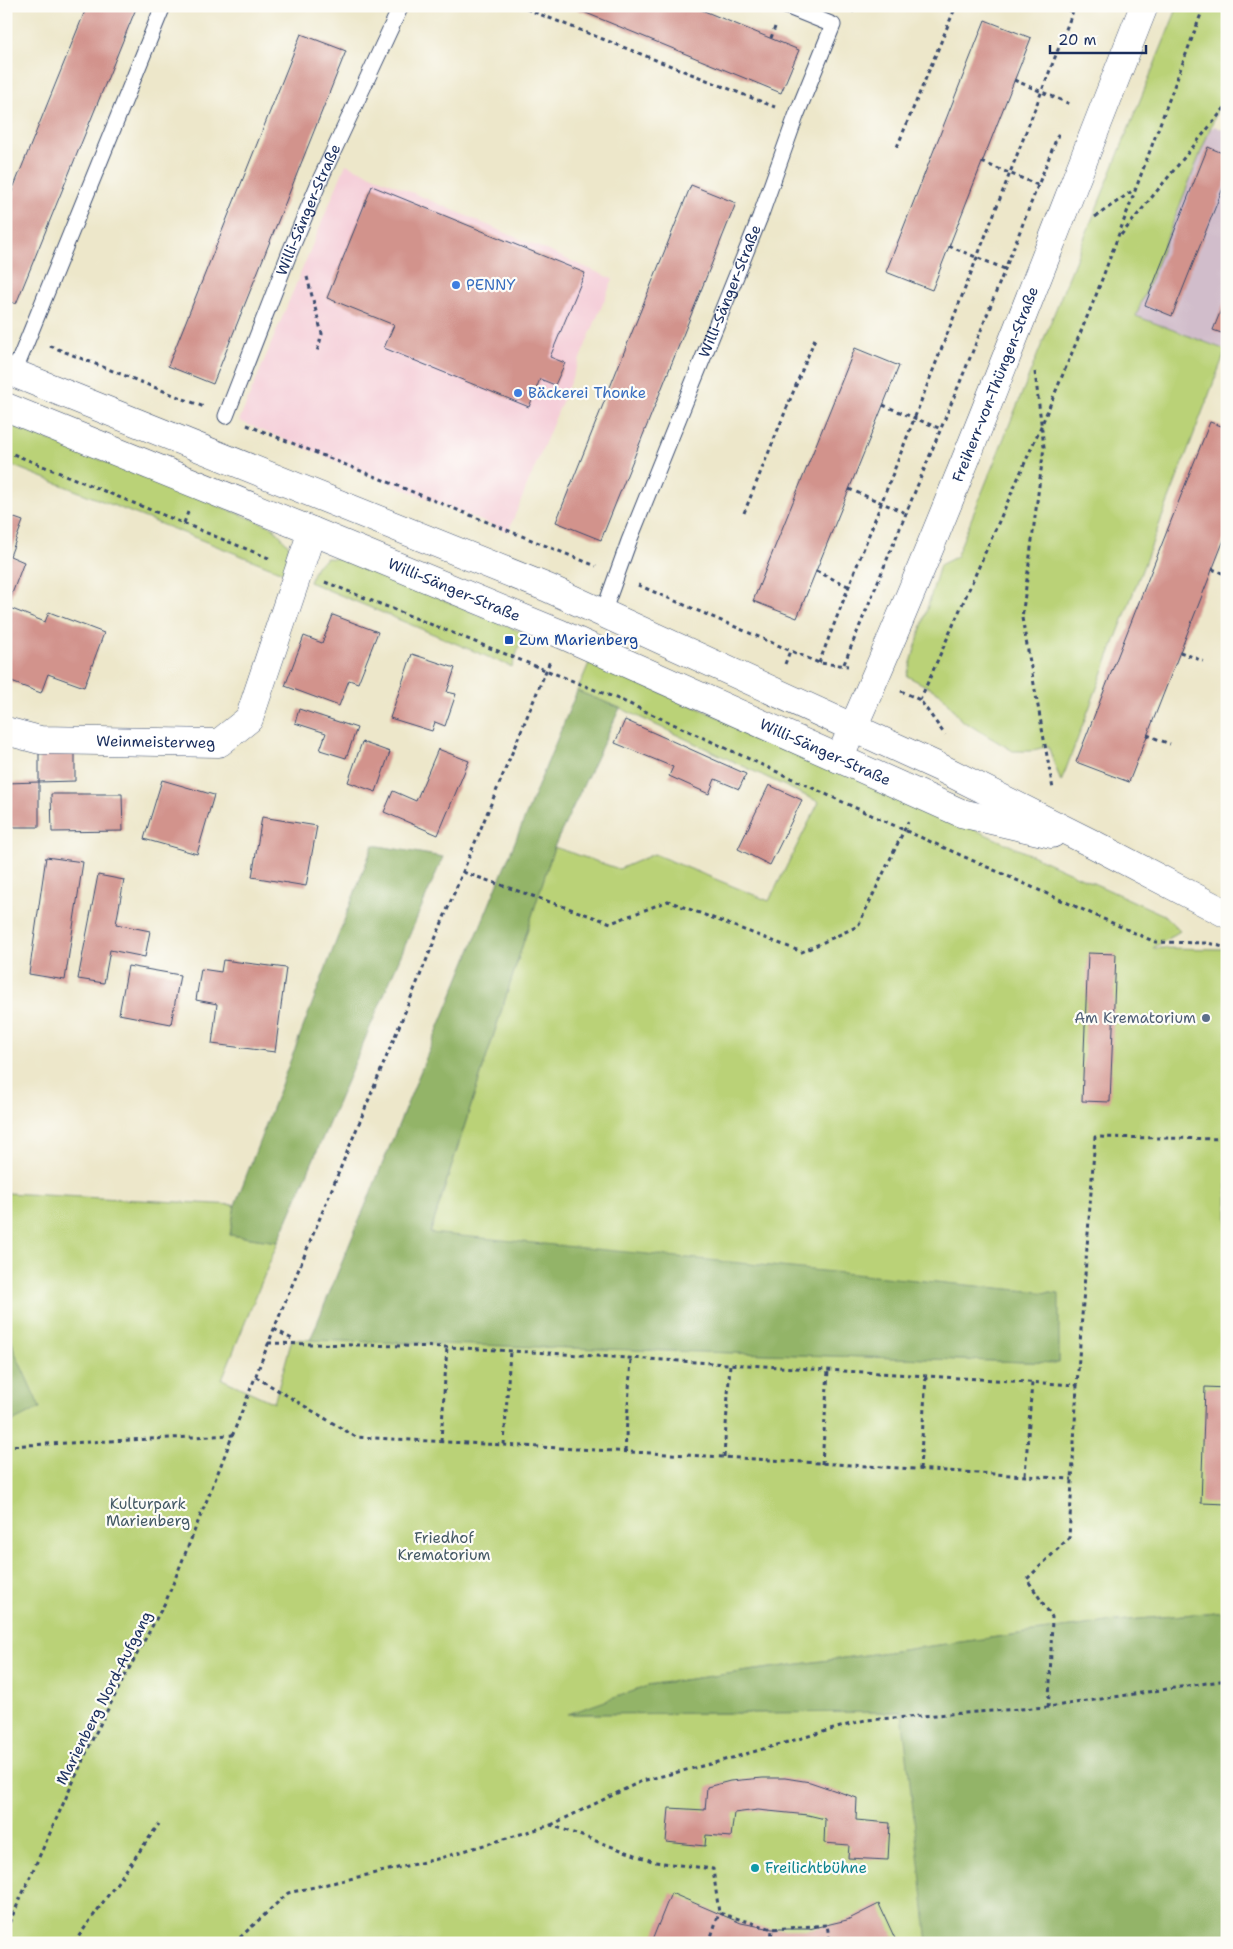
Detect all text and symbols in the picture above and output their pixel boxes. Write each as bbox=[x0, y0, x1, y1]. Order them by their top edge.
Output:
scale bar bbox=[1050, 22, 1147, 54]
text: 20 m bbox=[1058, 30, 1097, 50]
street label: Willi-Sänger-Straße bbox=[272, 141, 345, 279]
street label: Willi-Sänger-Straße bbox=[694, 222, 766, 361]
place label: PENNY bbox=[466, 275, 516, 295]
marker: PENNY bbox=[450, 279, 462, 291]
street label: Freiherr-von-Thüngen-Straße bbox=[948, 284, 1043, 485]
place label: Bäckerei Thonke bbox=[528, 383, 646, 403]
marker: Bäckerei Thonke bbox=[512, 387, 524, 399]
street label: Willi-Sänger-Straße bbox=[385, 554, 523, 626]
place label: Zum Marienberg bbox=[519, 630, 638, 650]
marker: Zum Marienberg bbox=[503, 634, 515, 646]
street label: Willi-Sänger-Straße bbox=[756, 714, 894, 790]
street label: Weinmeisterweg bbox=[96, 731, 216, 753]
place label: Am Krematorium bbox=[1074, 1008, 1196, 1028]
marker: Am Krematorium bbox=[1200, 1012, 1212, 1024]
park label: Kulturpark Marienberg bbox=[106, 1494, 190, 1531]
park label: Friedhof Krematorium bbox=[398, 1528, 491, 1565]
street label: Marienberg Nord-Aufgang bbox=[51, 1608, 157, 1788]
place label: Freilichtbühne bbox=[765, 1858, 867, 1878]
marker: Freilichtbühne bbox=[749, 1862, 761, 1874]

